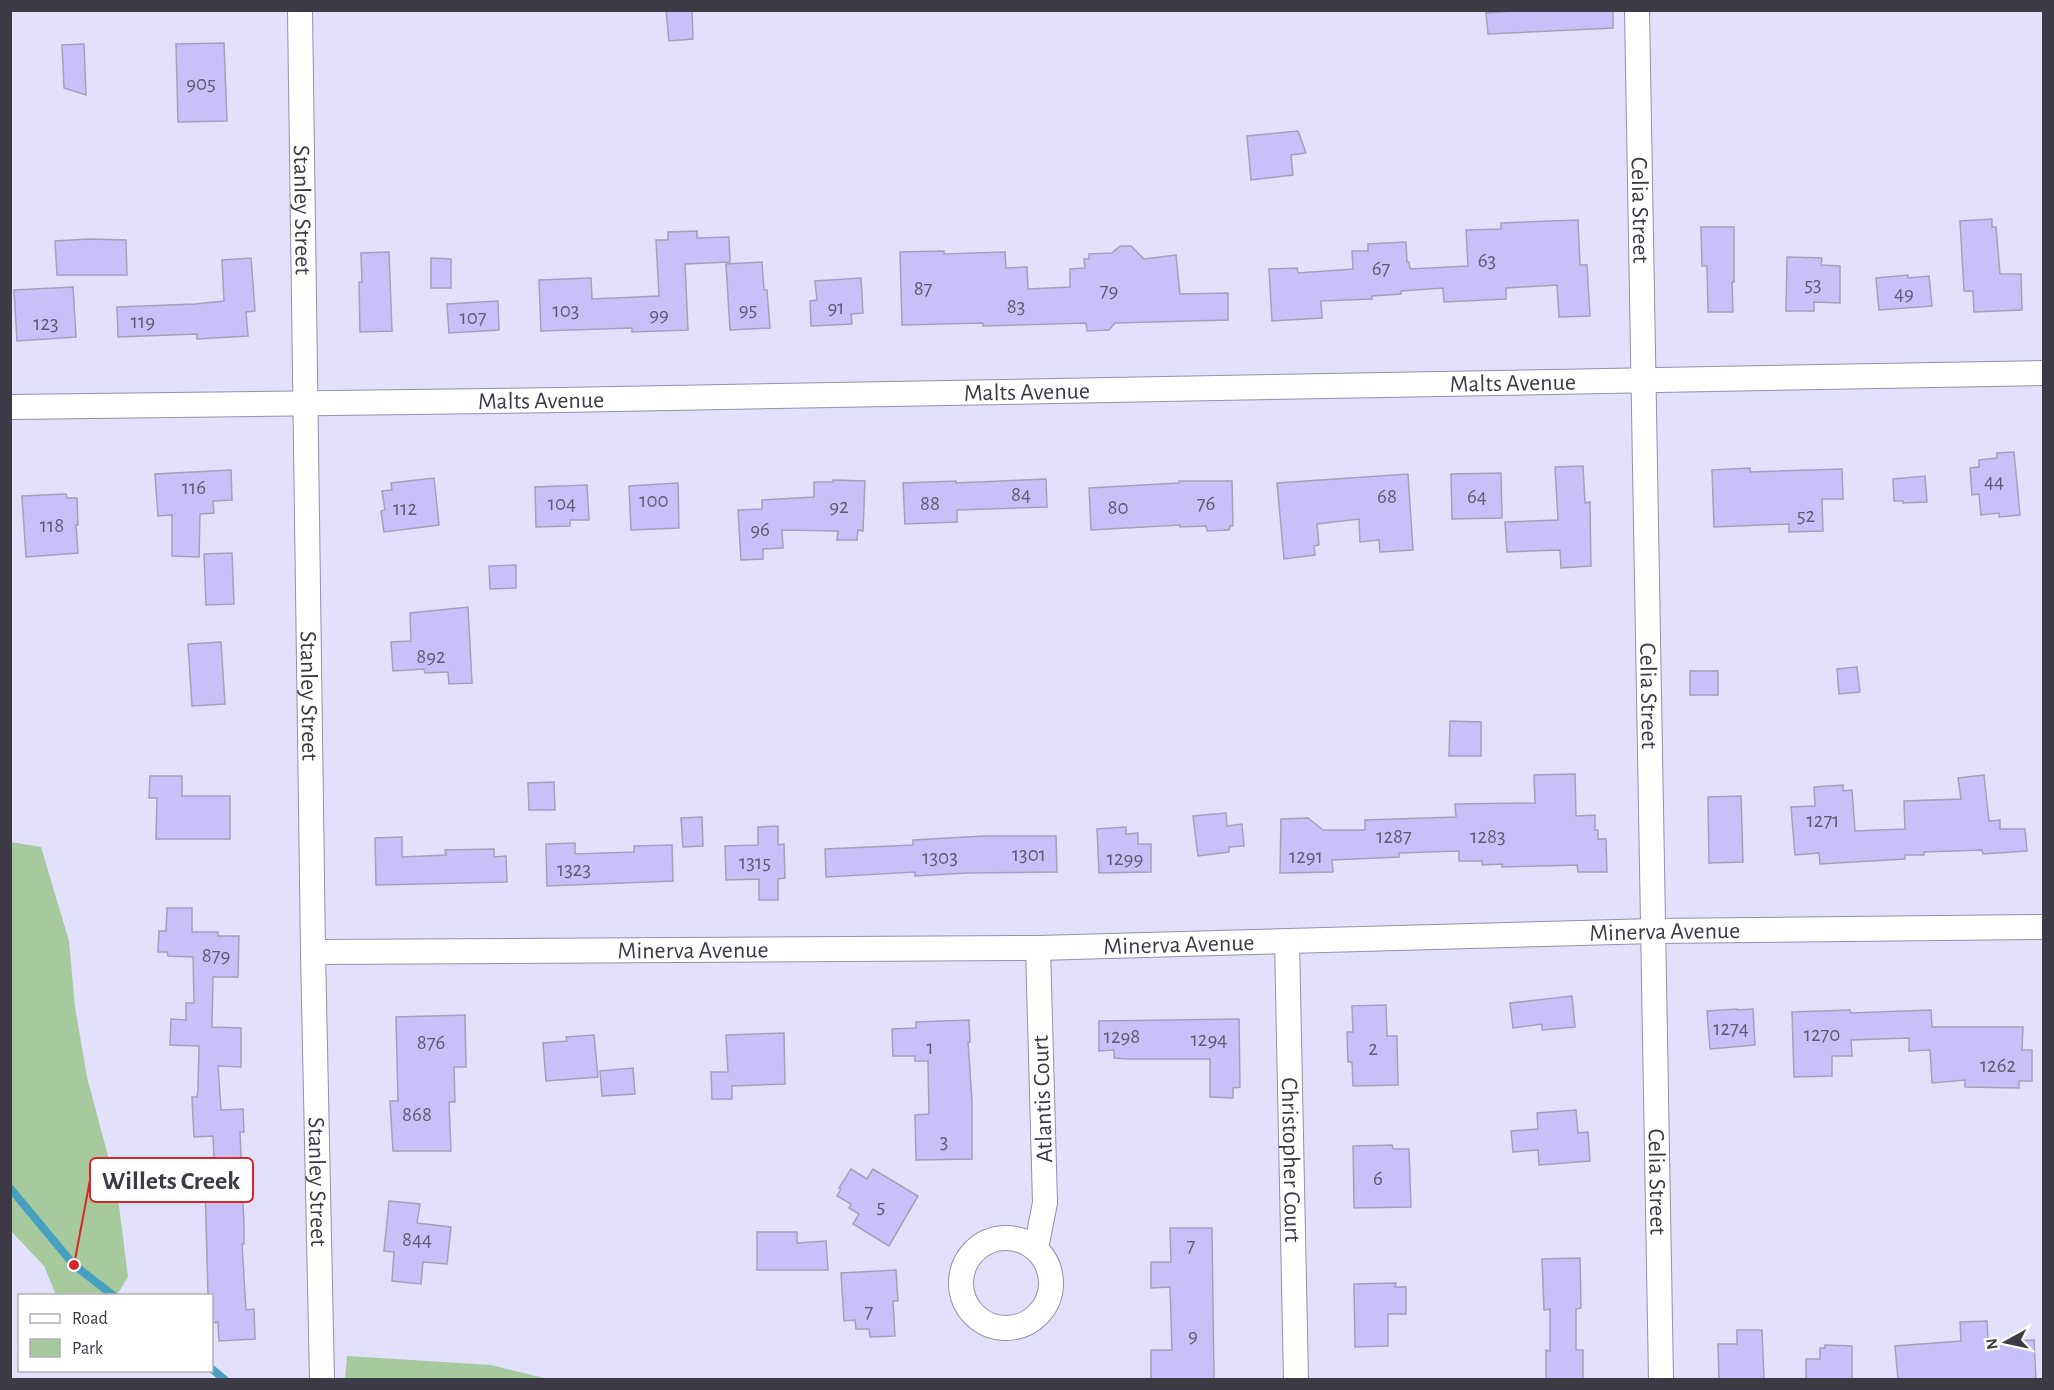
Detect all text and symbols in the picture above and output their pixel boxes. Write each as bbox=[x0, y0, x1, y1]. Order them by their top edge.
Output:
house number: 905 bbox=[186, 73, 216, 94]
street label: Stanley Street bbox=[289, 145, 315, 275]
street label: Celia Street bbox=[1627, 157, 1652, 264]
house number: 63 bbox=[1478, 250, 1496, 271]
house number: 67 bbox=[1372, 258, 1391, 279]
house number: 53 bbox=[1804, 274, 1822, 295]
house number: 87 bbox=[914, 278, 933, 299]
house number: 79 bbox=[1100, 280, 1118, 301]
house number: 49 bbox=[1894, 283, 1914, 304]
house number: 83 bbox=[1007, 296, 1025, 317]
house number: 91 bbox=[827, 297, 845, 318]
house number: 95 bbox=[739, 299, 757, 320]
house number: 103 bbox=[553, 300, 579, 321]
house number: 99 bbox=[649, 304, 669, 325]
house number: 107 bbox=[459, 307, 487, 328]
house number: 119 bbox=[131, 311, 155, 332]
house number: 123 bbox=[33, 313, 59, 334]
street label: Malts Avenue bbox=[1449, 371, 1576, 397]
street label: Malts Avenue bbox=[964, 379, 1090, 406]
street label: Malts Avenue bbox=[478, 388, 604, 414]
house number: 44 bbox=[1984, 471, 2004, 492]
house number: 116 bbox=[182, 477, 206, 498]
house number: 84 bbox=[1011, 484, 1031, 505]
house number: 68 bbox=[1377, 486, 1397, 507]
house number: 64 bbox=[1467, 486, 1487, 507]
house number: 100 bbox=[639, 490, 669, 511]
house number: 104 bbox=[548, 493, 576, 514]
house number: 88 bbox=[920, 493, 940, 514]
house number: 76 bbox=[1197, 493, 1215, 514]
house number: 92 bbox=[829, 496, 849, 517]
house number: 80 bbox=[1107, 497, 1129, 518]
house number: 112 bbox=[393, 498, 417, 519]
house number: 52 bbox=[1797, 505, 1815, 526]
house number: 118 bbox=[40, 515, 64, 536]
house number: 96 bbox=[750, 519, 770, 540]
street label: Stanley Street bbox=[296, 631, 321, 761]
street label: Celia Street bbox=[1635, 642, 1661, 750]
house number: 892 bbox=[416, 646, 446, 667]
house number: 1271 bbox=[1807, 810, 1839, 831]
house number: 1287 bbox=[1376, 826, 1412, 847]
house number: 1283 bbox=[1470, 826, 1506, 847]
house number: 1301 bbox=[1012, 844, 1046, 865]
house number: 1291 bbox=[1289, 846, 1323, 867]
house number: 1303 bbox=[922, 847, 958, 868]
house number: 1299 bbox=[1107, 848, 1143, 869]
house number: 1315 bbox=[739, 852, 771, 873]
house number: 1323 bbox=[557, 859, 591, 880]
street label: Minerva Avenue bbox=[1589, 919, 1740, 946]
street label: Minerva Avenue bbox=[1103, 931, 1255, 959]
street label: Minerva Avenue bbox=[617, 938, 769, 963]
house number: 879 bbox=[202, 945, 230, 966]
house number: 1274 bbox=[1713, 1018, 1749, 1039]
house number: 1270 bbox=[1804, 1024, 1840, 1045]
house number: 1298 bbox=[1104, 1026, 1140, 1047]
house number: 1294 bbox=[1191, 1029, 1227, 1050]
house number: 876 bbox=[417, 1032, 445, 1053]
street label: Atlantis Court bbox=[1029, 1034, 1057, 1163]
house number: 1 bbox=[926, 1037, 934, 1058]
house number: 2 bbox=[1368, 1038, 1378, 1059]
house number: 1262 bbox=[1980, 1055, 2016, 1076]
street label: Christopher Court bbox=[1277, 1077, 1304, 1243]
house number: 868 bbox=[402, 1104, 432, 1125]
street label: Stanley Street bbox=[303, 1117, 330, 1247]
street label: Celia Street bbox=[1644, 1128, 1669, 1236]
house number: 3 bbox=[940, 1131, 948, 1152]
callout: Willets Creek bbox=[90, 1158, 253, 1202]
text: Willets Creek bbox=[102, 1168, 240, 1194]
house number: 6 bbox=[1373, 1168, 1383, 1189]
house number: 5 bbox=[877, 1196, 885, 1217]
house number: 844 bbox=[402, 1229, 432, 1250]
house number: 7 bbox=[1187, 1235, 1196, 1256]
legend bbox=[18, 1294, 213, 1372]
house number: 7 bbox=[865, 1301, 874, 1322]
text: Road bbox=[72, 1310, 108, 1328]
north arrow bbox=[1976, 1312, 2036, 1372]
house number: 9 bbox=[1188, 1325, 1198, 1346]
text: N bbox=[1983, 1337, 2001, 1351]
text: Park bbox=[72, 1340, 104, 1358]

